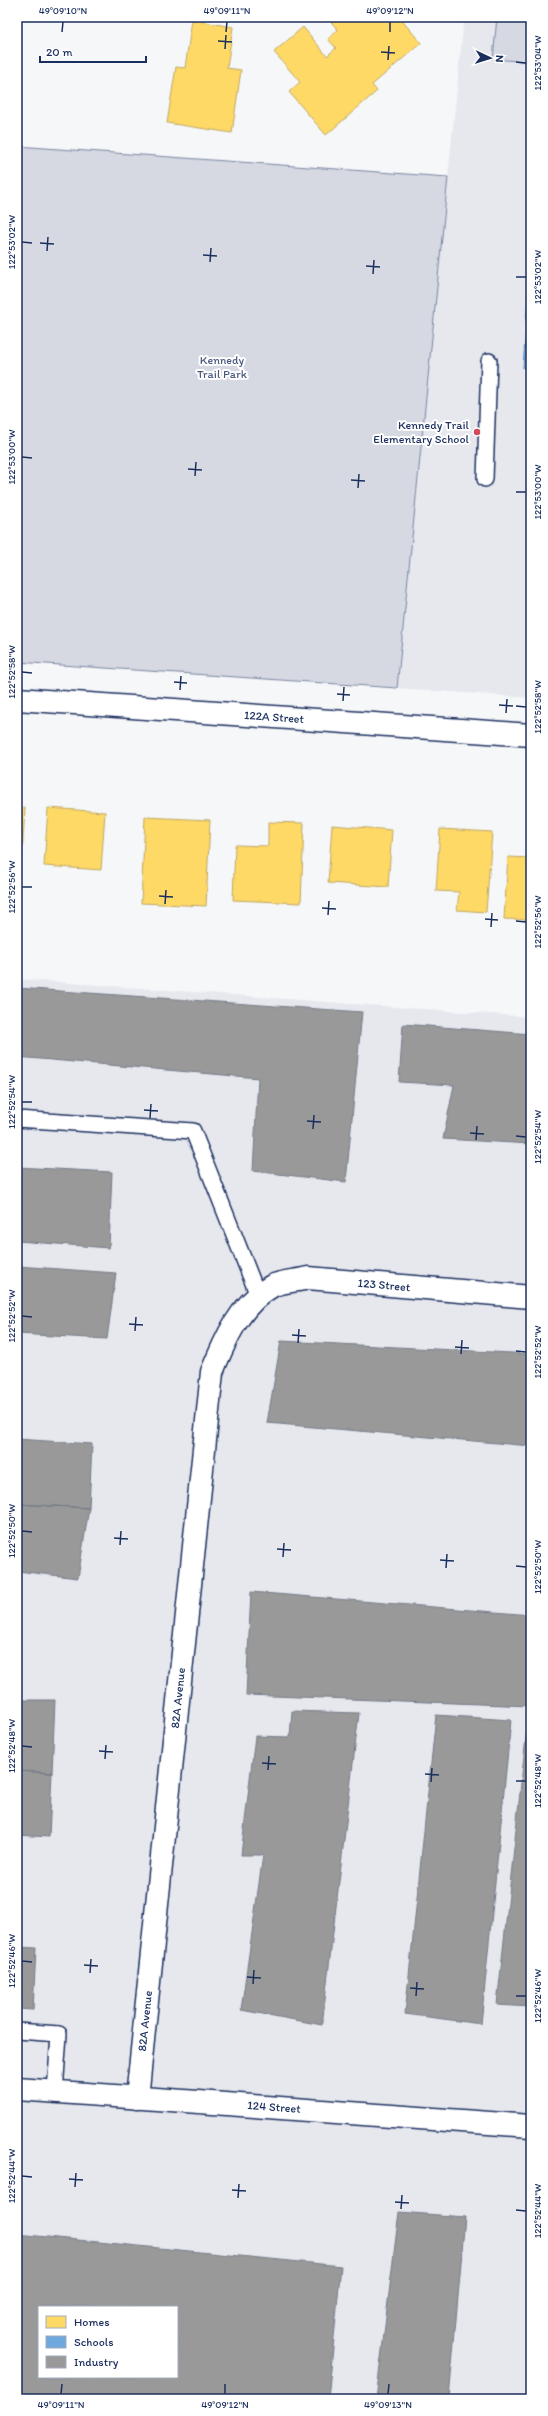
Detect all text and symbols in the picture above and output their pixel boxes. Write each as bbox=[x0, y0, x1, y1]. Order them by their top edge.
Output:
text: 49°09'10"N bbox=[39, 4, 88, 17]
text: 49°09'11"N bbox=[203, 4, 251, 17]
text: 49°09'12"N bbox=[366, 4, 414, 17]
text: 122°53'04"W bbox=[531, 35, 544, 91]
scale bar bbox=[40, 38, 146, 64]
north arrow bbox=[470, 38, 510, 78]
text: 20 m bbox=[46, 45, 73, 59]
text: N bbox=[493, 54, 506, 63]
text: 122°53'02"W bbox=[5, 214, 18, 269]
text: 122°53'02"W bbox=[531, 249, 544, 304]
park label: Kennedy Trail Park bbox=[197, 353, 248, 381]
place label: Kennedy Trail Elementary School bbox=[373, 418, 470, 446]
marker: Kennedy Trail Elementary School bbox=[472, 427, 482, 437]
text: 122°53'00"W bbox=[5, 429, 18, 485]
text: 122°53'00"W bbox=[531, 464, 544, 520]
text: 122°52'58"W bbox=[5, 645, 18, 699]
text: 122°52'58"W bbox=[531, 680, 544, 734]
street label: 122A Street bbox=[243, 708, 305, 726]
text: 122°52'56"W bbox=[5, 860, 18, 914]
text: 122°52'56"W bbox=[531, 895, 544, 949]
text: 122°52'54"W bbox=[5, 1075, 18, 1129]
text: 122°52'54"W bbox=[531, 1110, 544, 1164]
street label: 123 Street bbox=[357, 1276, 411, 1294]
text: 122°52'52"W bbox=[5, 1289, 18, 1343]
text: 122°52'52"W bbox=[531, 1325, 544, 1379]
text: 122°52'50"W bbox=[5, 1504, 18, 1558]
text: 122°52'50"W bbox=[531, 1540, 544, 1594]
street label: 82A Avenue bbox=[168, 1667, 188, 1729]
text: 122°52'48"W bbox=[5, 1718, 18, 1773]
text: 122°52'48"W bbox=[531, 1753, 544, 1808]
text: 122°52'46"W bbox=[5, 1934, 18, 1988]
text: 122°52'46"W bbox=[531, 1969, 544, 2023]
street label: 82A Avenue bbox=[135, 1990, 155, 2052]
street label: 124 Street bbox=[247, 2098, 302, 2116]
text: 122°52'44"W bbox=[5, 2148, 18, 2203]
text: 122°52'44"W bbox=[531, 2183, 544, 2238]
legend bbox=[38, 2306, 178, 2378]
text: Homes bbox=[74, 2315, 110, 2329]
text: Schools bbox=[74, 2335, 113, 2349]
text: Industry bbox=[74, 2355, 119, 2369]
text: 49°09'11"N bbox=[37, 2398, 85, 2411]
text: 49°09'12"N bbox=[201, 2398, 249, 2411]
text: 49°09'13"N bbox=[364, 2398, 412, 2411]

